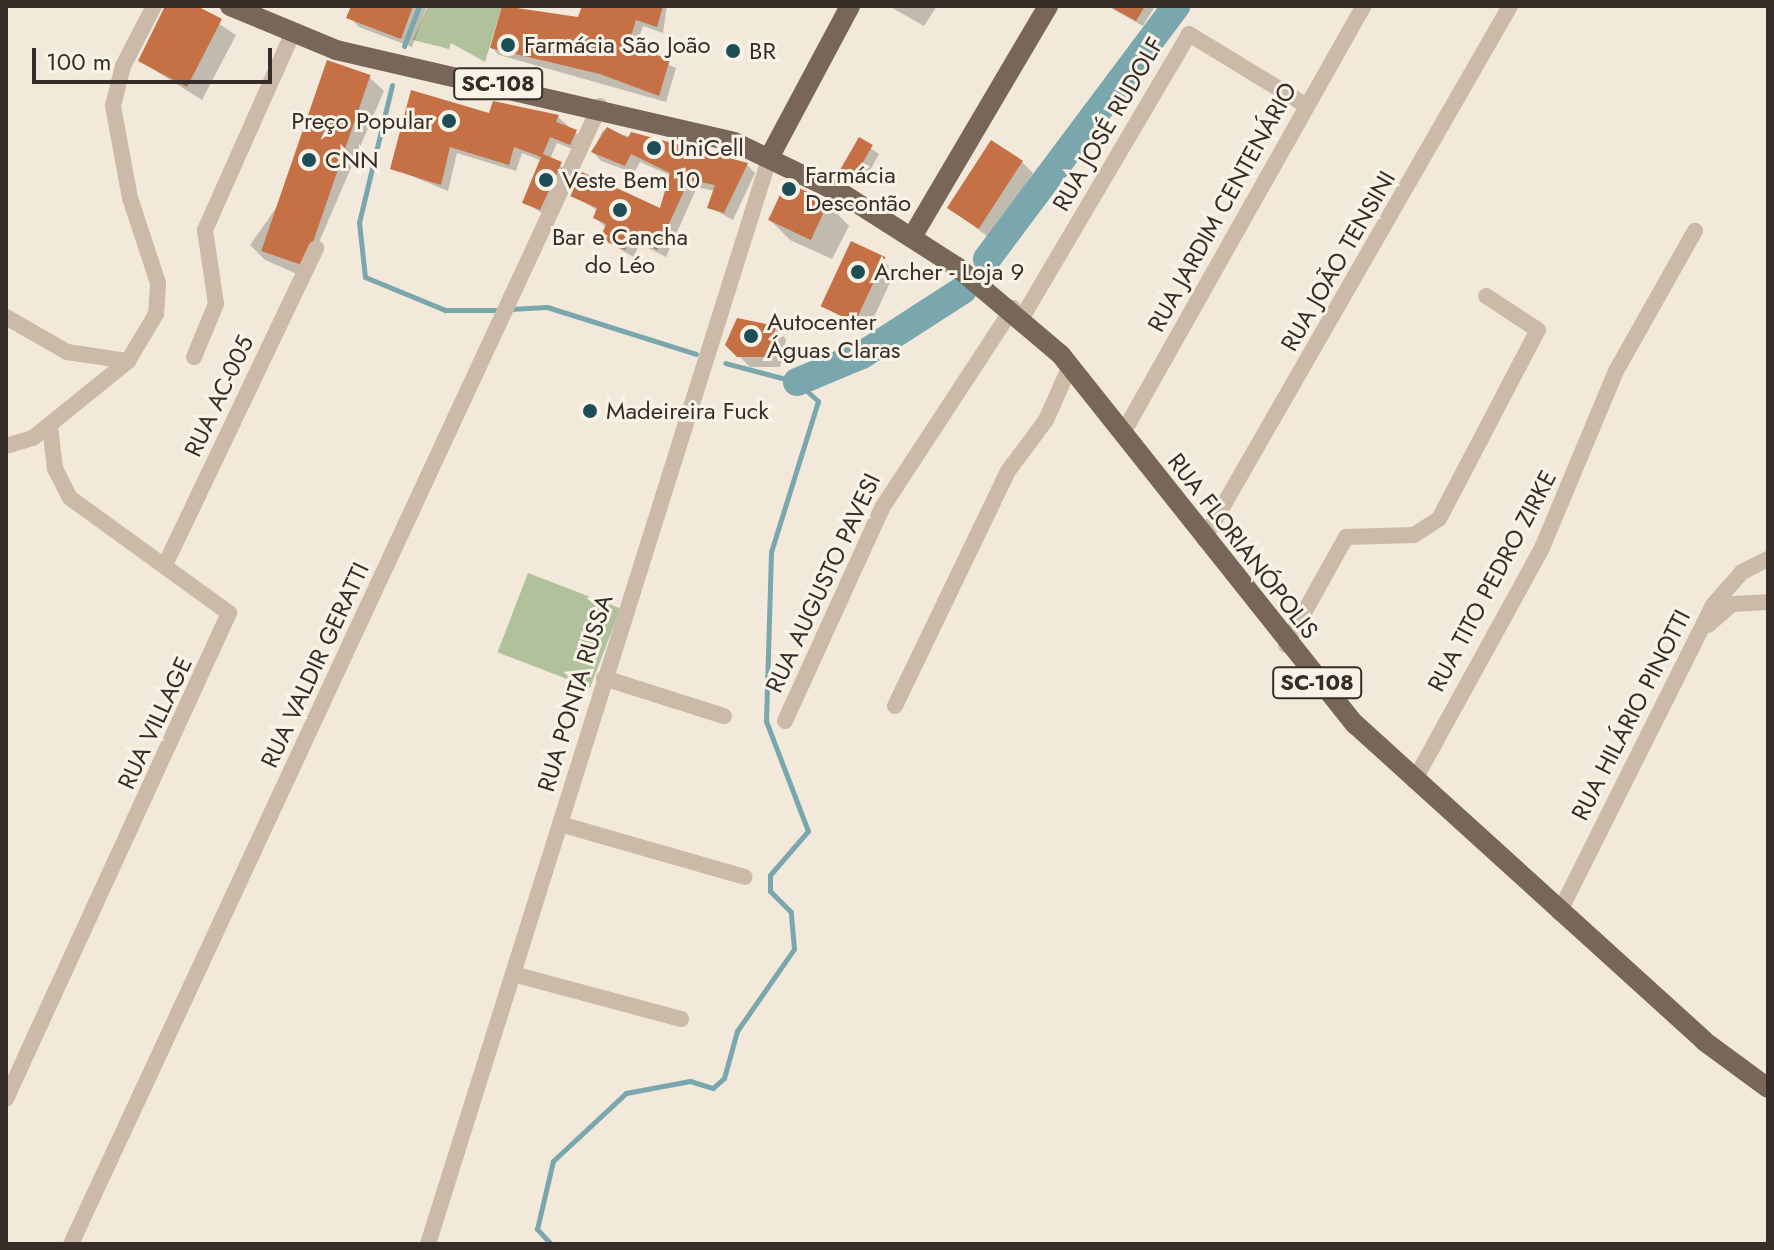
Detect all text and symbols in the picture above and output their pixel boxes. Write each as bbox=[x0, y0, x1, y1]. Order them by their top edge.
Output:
place label: Farmácia São João bbox=[524, 31, 711, 59]
scale bar bbox=[36, 32, 276, 82]
street label: RUA JOSÉ RUDOLF bbox=[1046, 32, 1170, 216]
marker: Farmácia São João bbox=[499, 36, 517, 54]
place label: BR bbox=[749, 37, 776, 65]
marker: BR bbox=[724, 42, 742, 60]
text: 100 m bbox=[46, 44, 112, 79]
road number: SC-108 bbox=[452, 66, 544, 102]
street label: RUA JARDIM CENTENÁRIO bbox=[1141, 77, 1303, 337]
place label: Preço Popular bbox=[291, 107, 433, 135]
marker: Preço Popular bbox=[440, 112, 458, 130]
place label: UniCell bbox=[670, 134, 744, 162]
marker: UniCell bbox=[645, 139, 663, 157]
place label: CNN bbox=[325, 146, 379, 174]
marker: CNN bbox=[300, 151, 318, 169]
place label: Farmácia Descontão bbox=[805, 161, 911, 217]
place label: Veste Bem 10 bbox=[562, 166, 700, 194]
street label: RUA JOÃO TENSINI bbox=[1275, 166, 1401, 356]
marker: Veste Bem 10 bbox=[537, 171, 555, 189]
marker: Farmácia Descontão bbox=[780, 180, 798, 198]
marker: Bar e Cancha do Léo bbox=[611, 201, 629, 219]
place label: Bar e Cancha do Léo bbox=[552, 223, 688, 279]
place label: Archer - Loja 9 bbox=[874, 258, 1024, 286]
marker: Archer - Loja 9 bbox=[849, 263, 867, 281]
place label: Autocenter Águas Claras bbox=[767, 308, 900, 364]
marker: Autocenter Águas Claras bbox=[742, 327, 760, 345]
street label: RUA AC-005 bbox=[178, 331, 260, 461]
place label: Madeireira Fuck bbox=[606, 397, 769, 425]
marker: Madeireira Fuck bbox=[581, 402, 599, 420]
street label: RUA FLORIANÓPOLIS bbox=[1162, 448, 1324, 644]
street label: RUA TITO PEDRO ZIRKE bbox=[1422, 466, 1562, 696]
street label: RUA AUGUSTO PAVESI bbox=[760, 469, 886, 697]
street label: RUA VALDIR GERATTI bbox=[255, 558, 375, 772]
street label: RUA PONTA RUSSA bbox=[531, 591, 619, 795]
street label: RUA HILÁRIO PINOTTI bbox=[1565, 605, 1697, 825]
street label: RUA VILLAGE bbox=[112, 652, 198, 794]
road number: SC-108 bbox=[1271, 665, 1363, 701]

